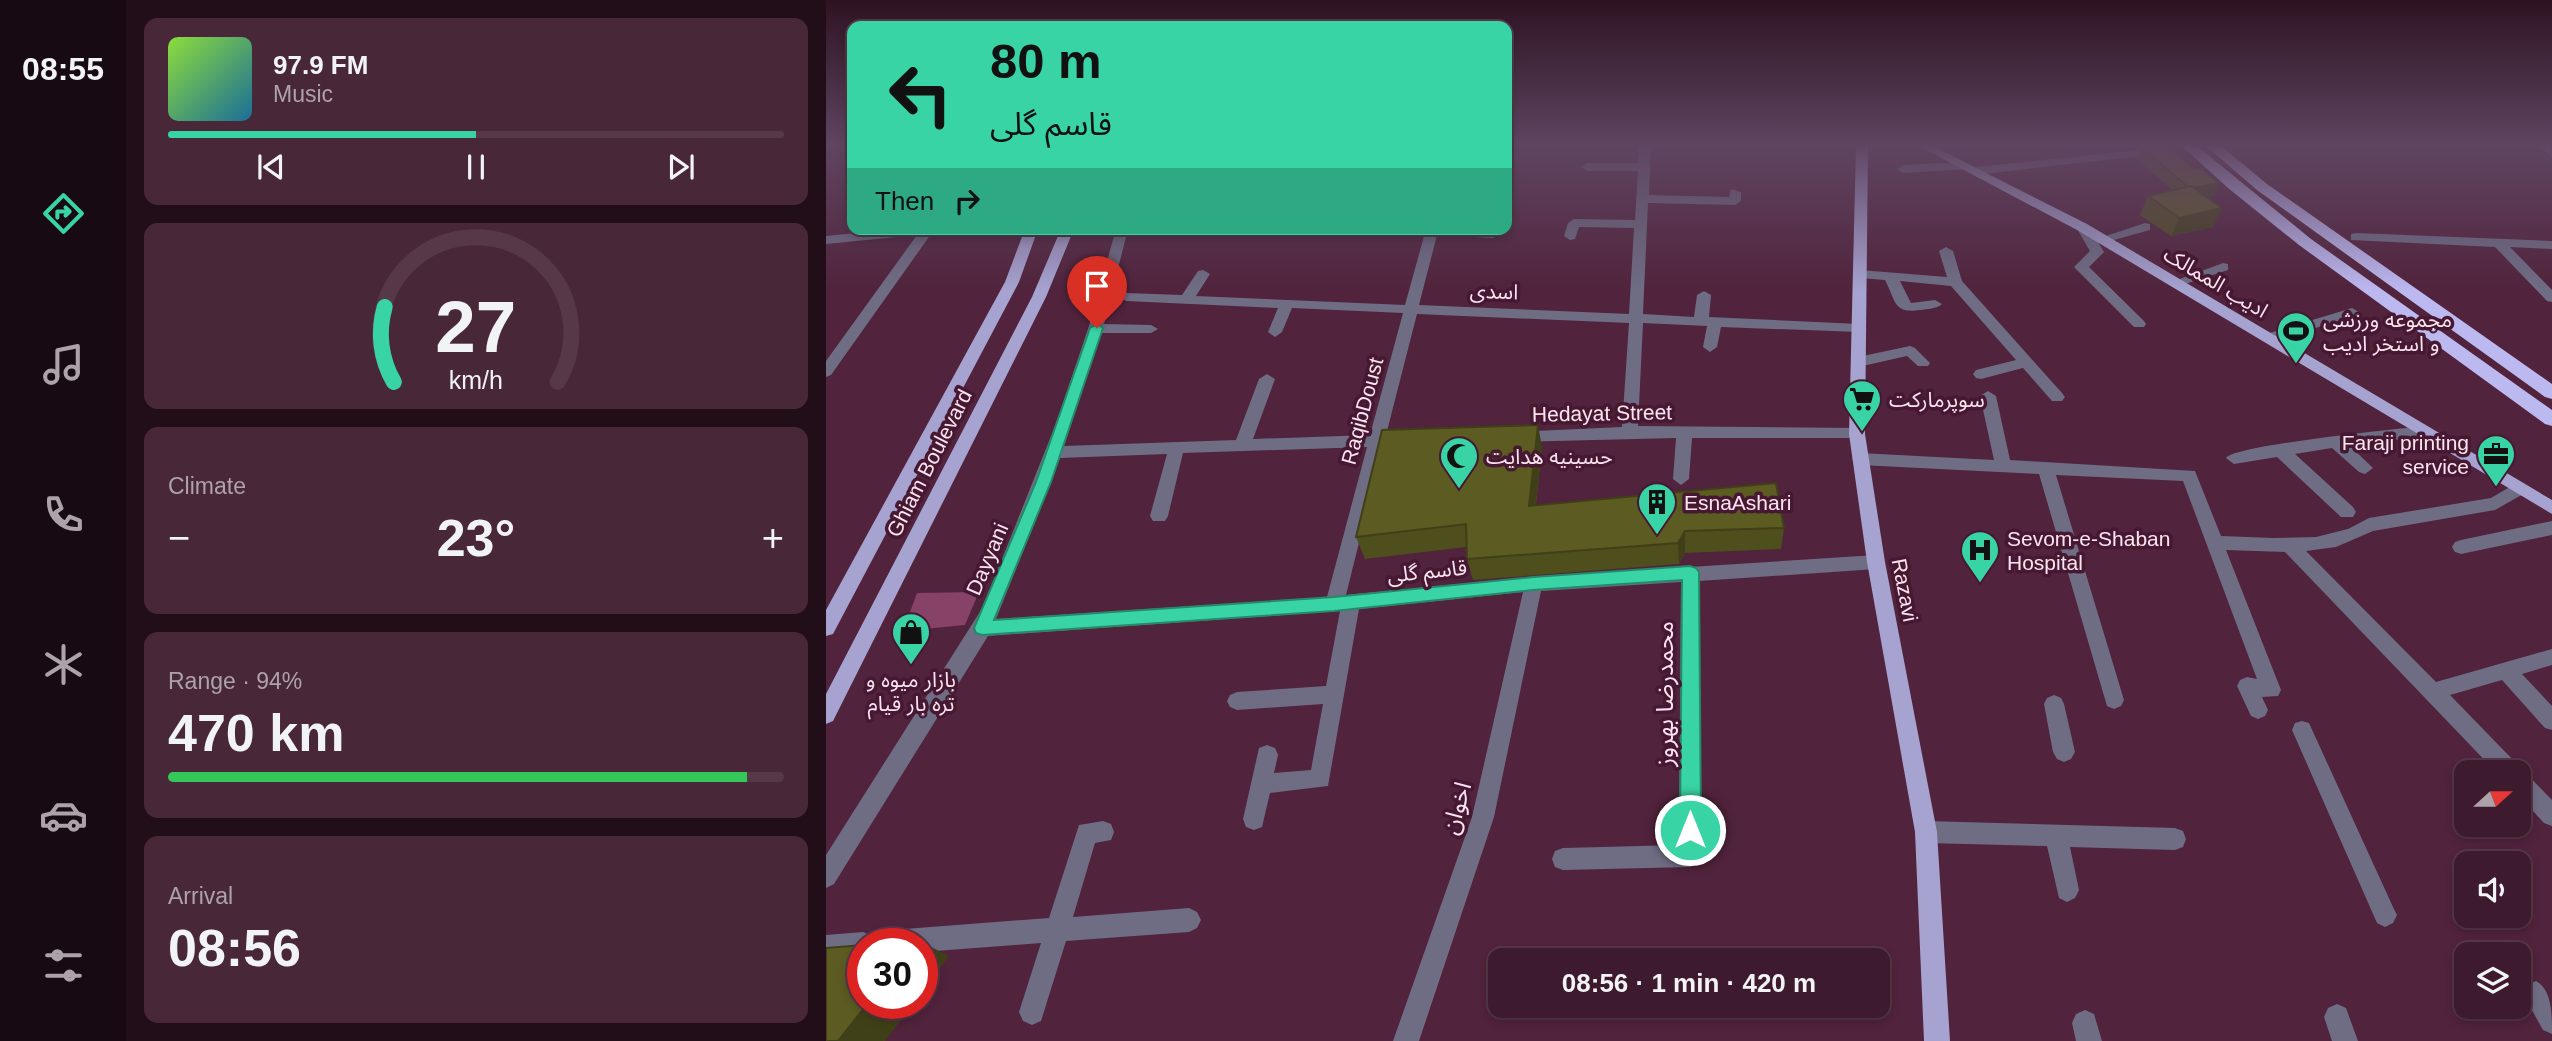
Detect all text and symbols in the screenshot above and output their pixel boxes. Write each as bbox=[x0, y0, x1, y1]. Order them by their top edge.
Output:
text: 80 m bbox=[990, 34, 1102, 88]
icon: left bbox=[875, 49, 966, 140]
text: 97.9 FM bbox=[273, 50, 368, 80]
text: 08:55 bbox=[22, 51, 104, 87]
text: Music bbox=[273, 81, 333, 107]
text: قاسم گلی bbox=[990, 106, 1112, 142]
icon: previous bbox=[252, 148, 290, 186]
icon: pause bbox=[457, 148, 495, 186]
icon: next bbox=[662, 148, 700, 186]
icon: right bbox=[948, 182, 986, 220]
text: Then bbox=[875, 186, 934, 216]
icon: directions bbox=[39, 189, 88, 238]
street label: ادیب الممالک bbox=[2160, 242, 2272, 322]
pin bbox=[1067, 256, 1127, 328]
icon: arrive bbox=[1078, 267, 1116, 305]
street label: اسدی bbox=[1469, 279, 1519, 304]
text: 27 bbox=[436, 286, 516, 367]
place label: مجموعه ورزشی و استخر ادیب bbox=[2323, 308, 2452, 356]
sports icon: مجموعه ورزشی و استخر ادیب bbox=[2275, 310, 2317, 365]
icon: music bbox=[39, 340, 88, 389]
street label: RaqibDoust bbox=[1337, 355, 1387, 467]
text: km/h bbox=[449, 366, 503, 394]
supermarket icon: سوپرمارکت bbox=[1841, 378, 1883, 433]
street label: Ghiam Boulevard bbox=[882, 385, 976, 541]
place label: سوپرمارکت bbox=[1889, 388, 1985, 413]
street label: Hedayat Street bbox=[1532, 400, 1672, 426]
place label: Faraji printing service bbox=[2342, 431, 2469, 478]
office icon: Faraji printing service bbox=[2475, 433, 2517, 488]
mosque icon: حسینیه هدایت bbox=[1438, 435, 1480, 490]
place label: حسینیه هدایت bbox=[1486, 445, 1613, 468]
text: Climate bbox=[168, 473, 246, 499]
building icon: EsnaAshari bbox=[1636, 481, 1678, 536]
icon: phone bbox=[39, 490, 88, 539]
place label: EsnaAshari bbox=[1684, 491, 1791, 514]
text: 23° bbox=[437, 509, 515, 567]
text: − bbox=[168, 517, 190, 559]
text: + bbox=[762, 517, 784, 559]
street label: Dayyani bbox=[962, 520, 1012, 598]
place label: Sevom-e-Shaban Hospital bbox=[2007, 527, 2170, 574]
hospital icon: Sevom-e-Shaban Hospital bbox=[1959, 529, 2001, 584]
street label: قاسم گلی bbox=[1386, 555, 1468, 591]
street label: Razavi bbox=[1888, 556, 1922, 624]
shop icon: بازار میوه و تره بار قیام bbox=[890, 611, 932, 666]
street label: محمدرضا بهروز bbox=[1651, 621, 1679, 768]
icon: climate bbox=[39, 640, 88, 689]
text: Range · 94% bbox=[168, 668, 302, 694]
place label: بازار میوه و تره بار قیام bbox=[866, 668, 956, 720]
text: 470 km bbox=[168, 704, 344, 762]
north arrow bbox=[2454, 760, 2530, 836]
map controls bbox=[2454, 760, 2531, 1019]
street label: اخوان bbox=[1436, 779, 1477, 838]
icon: car bbox=[39, 791, 88, 840]
position arrow bbox=[1653, 793, 1727, 867]
button: sound bbox=[2454, 851, 2531, 928]
text: Arrival bbox=[168, 883, 233, 909]
text: 08:56 bbox=[168, 919, 301, 977]
speed limit sign: 30 bbox=[847, 928, 938, 1019]
icon: filters bbox=[39, 941, 88, 990]
button: layers bbox=[2454, 942, 2531, 1019]
text: 08:56 · 1 min · 420 m bbox=[1562, 968, 1816, 998]

